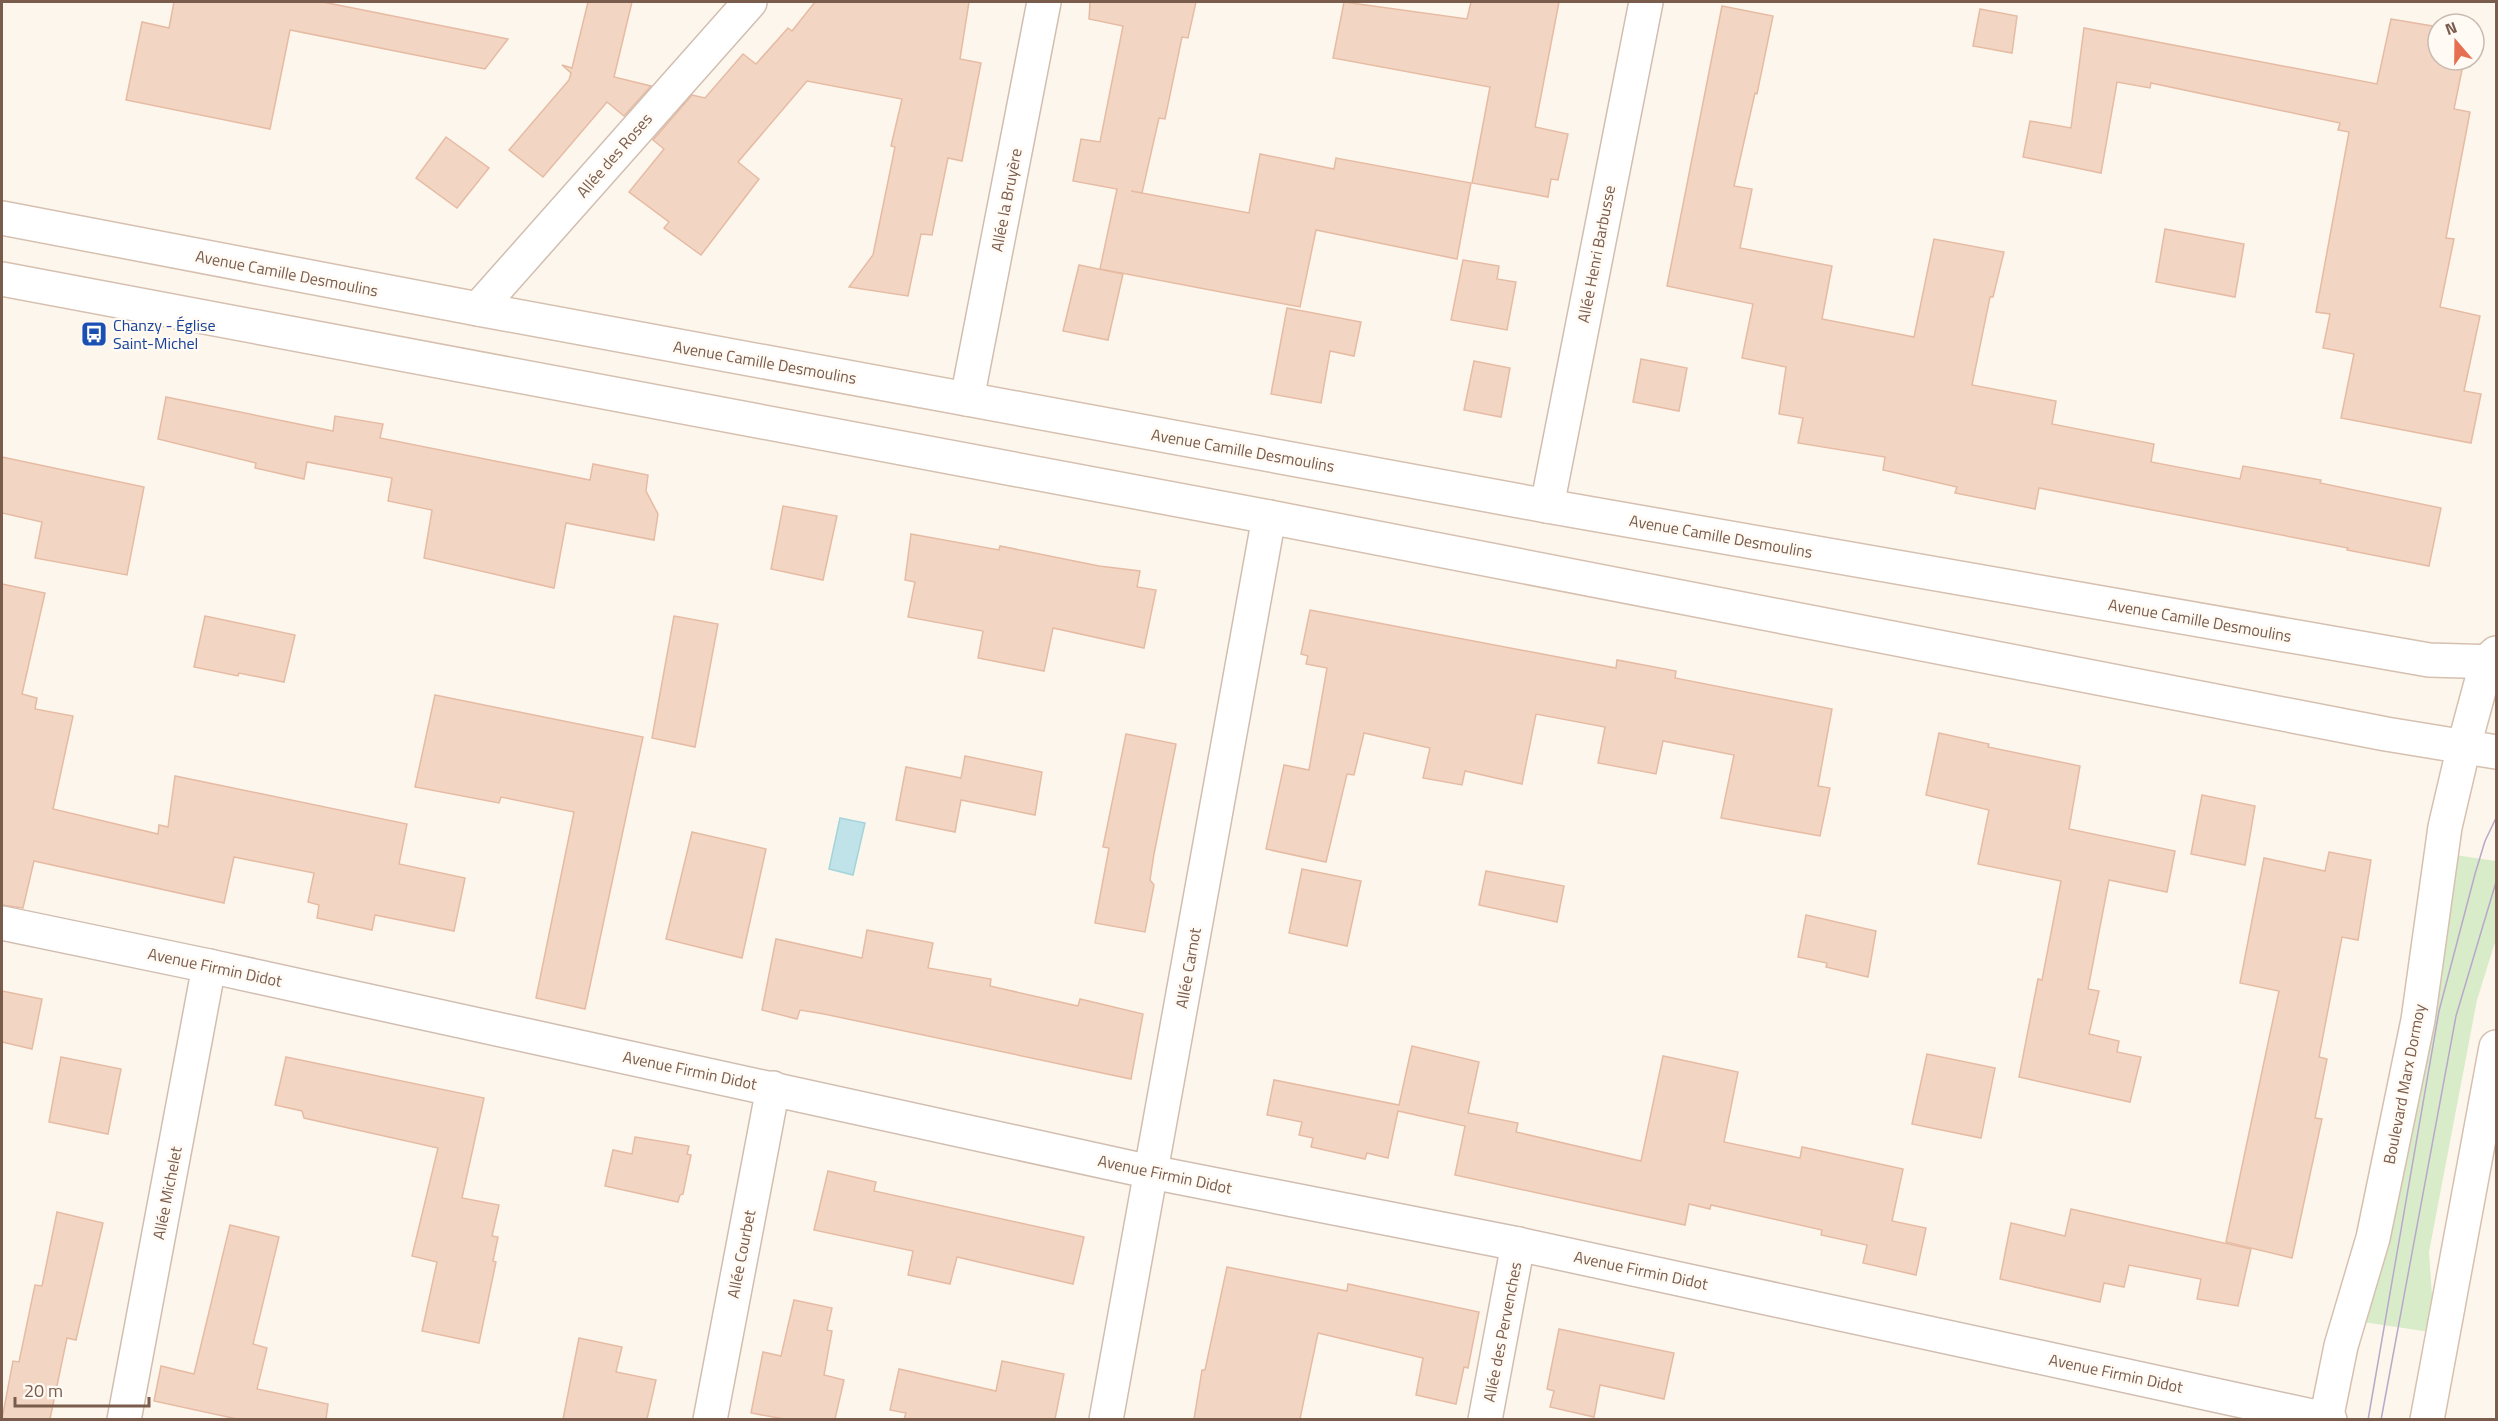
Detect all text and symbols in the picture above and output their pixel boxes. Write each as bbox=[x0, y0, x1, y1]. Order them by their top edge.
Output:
north arrow bbox=[2426, 12, 2486, 72]
text: N bbox=[2442, 15, 2460, 41]
street label: Allée des Roses bbox=[570, 107, 658, 203]
street label: Allée la Bruyère bbox=[984, 146, 1028, 254]
street label: Allée Henri Barbusse bbox=[1571, 183, 1621, 325]
street label: Avenue Camille Desmoulins bbox=[194, 244, 380, 302]
place label: Chanzy - Église Saint-Michel bbox=[113, 313, 216, 355]
bus stop icon: Chanzy - Église Saint-Michel bbox=[79, 319, 109, 349]
street label: Avenue Camille Desmoulins bbox=[672, 334, 858, 390]
street label: Avenue Camille Desmoulins bbox=[1150, 422, 1336, 478]
street label: Avenue Camille Desmoulins bbox=[1628, 508, 1814, 564]
street label: Avenue Camille Desmoulins bbox=[2107, 592, 2293, 648]
street label: Allée Carnot bbox=[1169, 925, 1207, 1010]
street label: Avenue Firmin Didot bbox=[146, 941, 285, 993]
street label: Boulevard Marx Dormoy bbox=[2377, 1002, 2431, 1166]
street label: Avenue Firmin Didot bbox=[621, 1044, 760, 1096]
street label: Allée Michelet bbox=[146, 1144, 188, 1242]
street label: Avenue Firmin Didot bbox=[1096, 1148, 1235, 1200]
street label: Allée Courbet bbox=[721, 1207, 761, 1300]
street label: Avenue Firmin Didot bbox=[1572, 1244, 1711, 1296]
street label: Allée des Pervenches bbox=[1477, 1260, 1527, 1404]
street label: Avenue Firmin Didot bbox=[2047, 1347, 2186, 1399]
scale bar bbox=[15, 1370, 148, 1408]
text: 20 m bbox=[24, 1377, 63, 1404]

